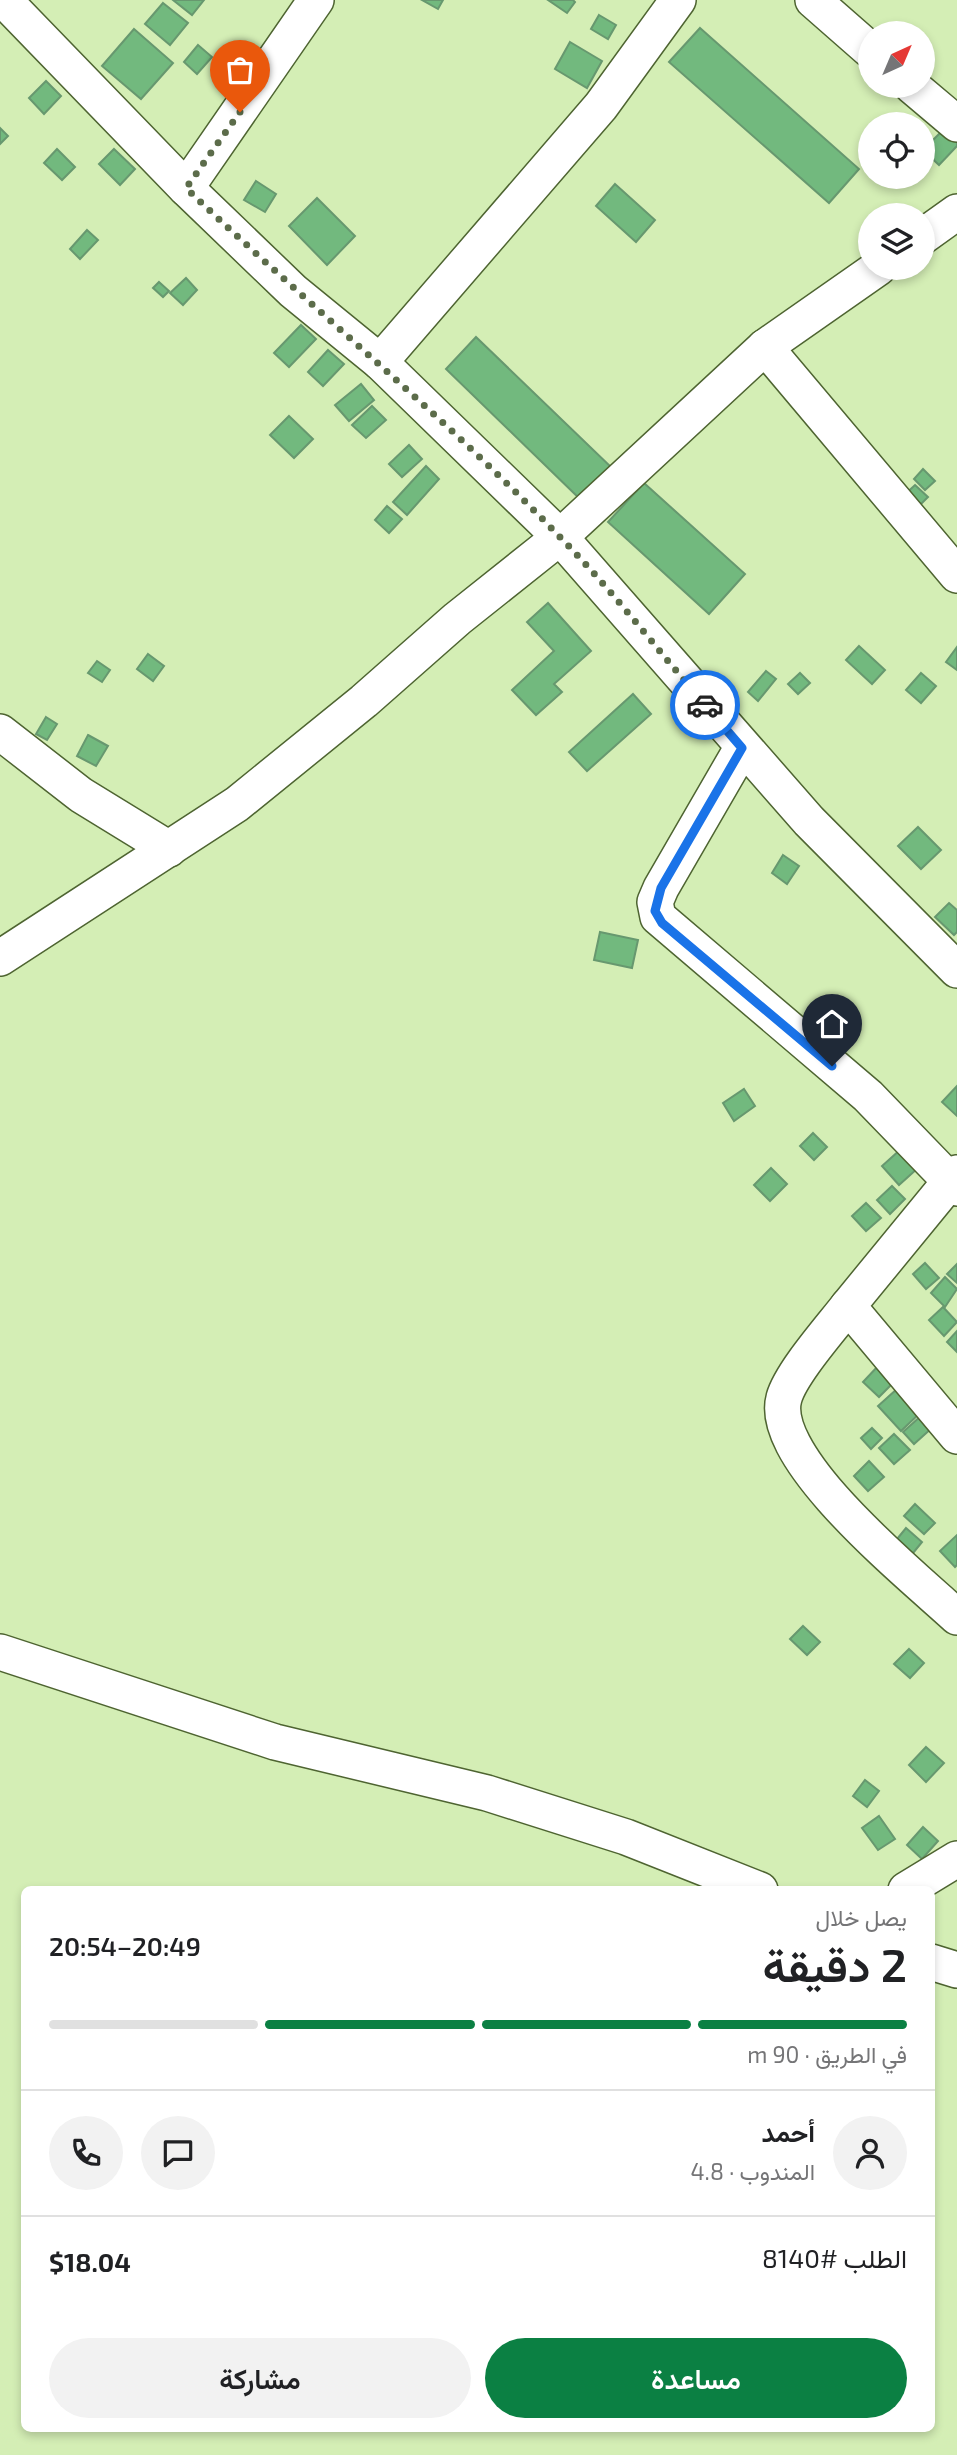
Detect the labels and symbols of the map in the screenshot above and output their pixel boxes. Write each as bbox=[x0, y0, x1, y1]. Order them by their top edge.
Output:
north arrow bbox=[858, 21, 934, 98]
pin bbox=[210, 40, 270, 112]
courier bbox=[670, 670, 740, 740]
pin bbox=[802, 994, 862, 1066]

